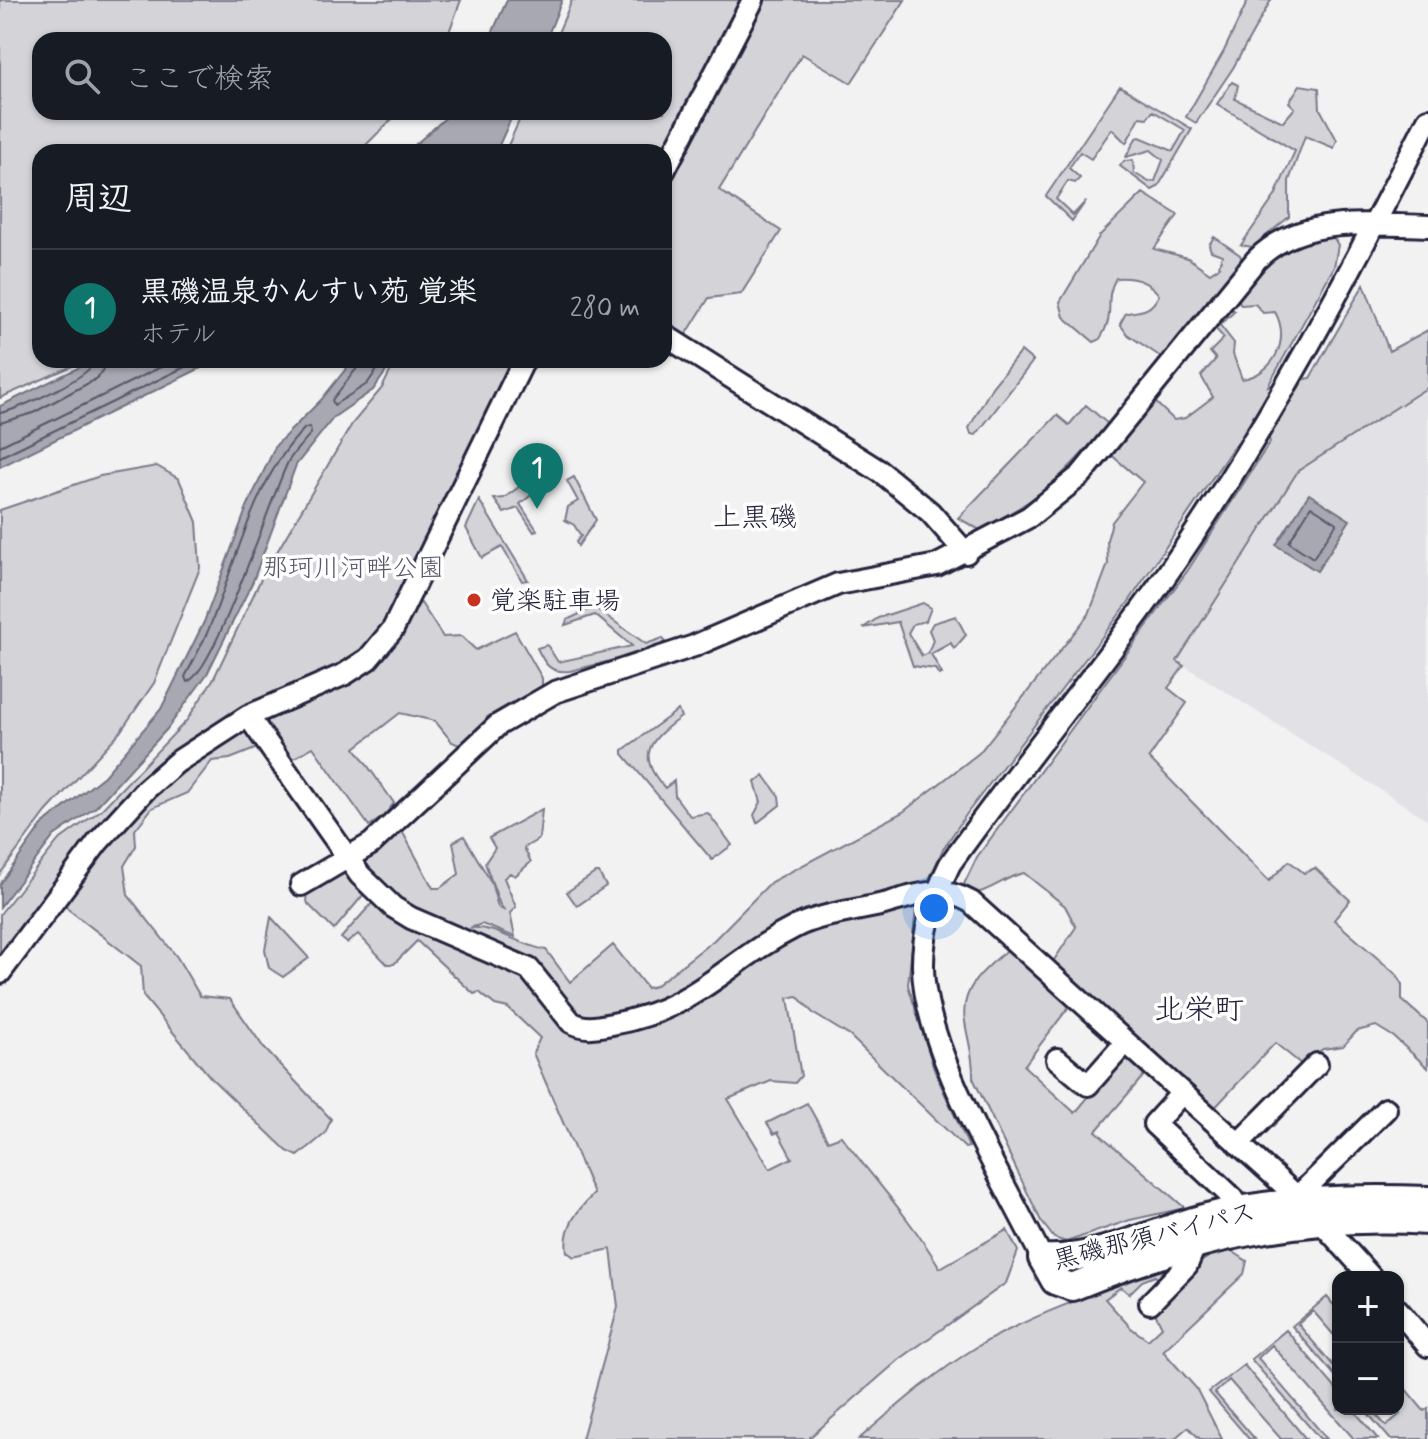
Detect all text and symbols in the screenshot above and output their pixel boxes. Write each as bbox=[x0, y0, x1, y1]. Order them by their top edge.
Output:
search box bbox=[32, 32, 672, 120]
icon: search bbox=[60, 54, 104, 98]
text: ここで検索 bbox=[124, 60, 274, 99]
text: 周辺 bbox=[64, 177, 132, 222]
text: 黒磯温泉かんすい苑 覚楽 bbox=[140, 273, 478, 312]
text: 1 bbox=[84, 292, 96, 326]
text: 280 m bbox=[570, 292, 640, 326]
text: ホテル bbox=[140, 318, 217, 352]
pin: 1 bbox=[511, 443, 563, 509]
district label: 上黒磯 bbox=[713, 500, 797, 537]
park label: 那珂川河畔公園 bbox=[262, 552, 444, 586]
place label: 覚楽駐車場 bbox=[490, 585, 620, 619]
marker: 覚楽駐車場 bbox=[465, 591, 483, 609]
your location bbox=[914, 888, 954, 928]
district label: 北栄町 bbox=[1154, 991, 1244, 1030]
street label: 黒磯那須バイパス bbox=[1050, 1195, 1259, 1279]
map controls bbox=[1332, 1271, 1404, 1415]
button: + bbox=[1332, 1271, 1404, 1343]
button: − bbox=[1332, 1343, 1404, 1415]

